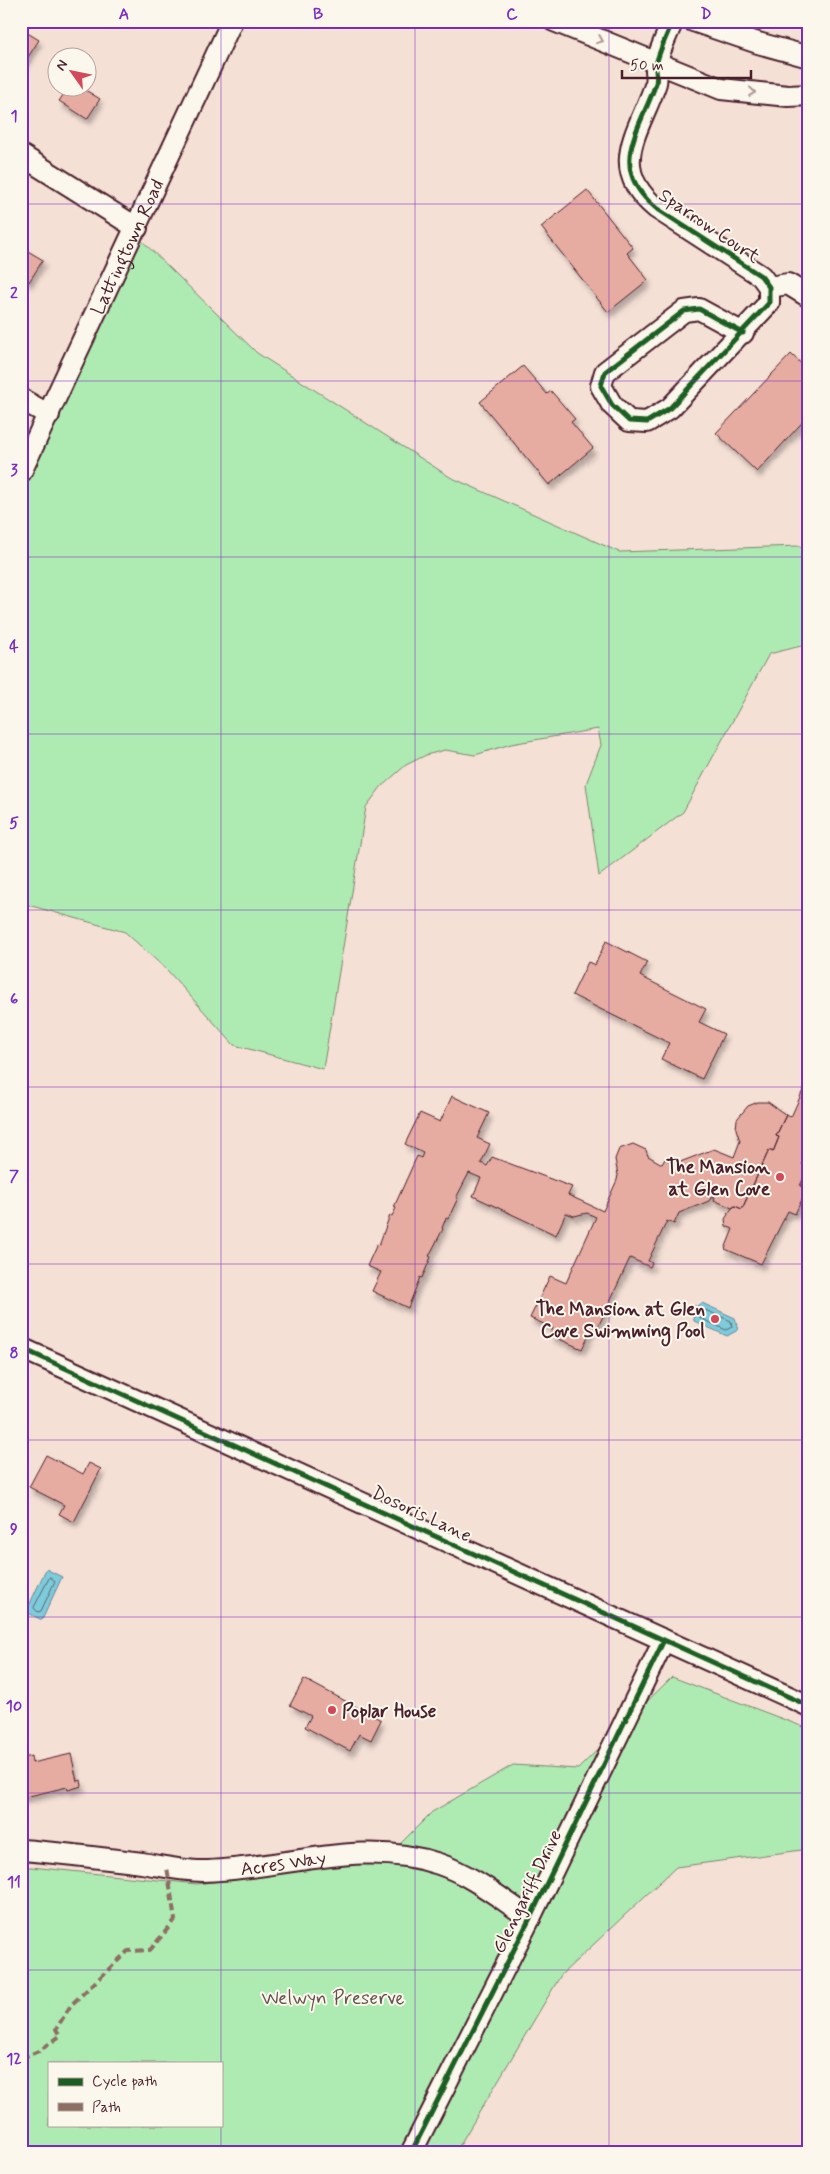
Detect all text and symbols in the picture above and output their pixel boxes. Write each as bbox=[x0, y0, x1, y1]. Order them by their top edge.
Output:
text: A bbox=[119, 4, 129, 25]
text: B bbox=[313, 4, 323, 25]
text: C bbox=[506, 4, 518, 25]
text: D bbox=[700, 4, 712, 25]
one-way arrow bbox=[595, 34, 603, 44]
north arrow bbox=[48, 48, 98, 98]
scale bar bbox=[622, 48, 751, 80]
text: 50 m bbox=[630, 56, 664, 76]
text: N bbox=[52, 57, 72, 74]
one-way arrow bbox=[748, 86, 756, 97]
text: 1 bbox=[10, 106, 18, 127]
street label: Lattingtown Road bbox=[85, 175, 170, 319]
street label: Sparrow Court bbox=[654, 183, 765, 269]
text: 2 bbox=[10, 283, 18, 304]
text: 3 bbox=[10, 460, 18, 481]
text: 4 bbox=[9, 636, 19, 657]
text: 5 bbox=[9, 813, 19, 834]
text: 6 bbox=[10, 989, 18, 1010]
place label: The Mansion at Glen Cove bbox=[666, 1155, 771, 1202]
text: 7 bbox=[9, 1166, 19, 1187]
marker: The Mansion at Glen Cove bbox=[774, 1171, 786, 1183]
place label: The Mansion at Glen Cove Swimming Pool bbox=[536, 1297, 705, 1347]
marker: The Mansion at Glen Cove Swimming Pool bbox=[709, 1313, 721, 1325]
text: 8 bbox=[9, 1343, 19, 1364]
street label: Dosoris Lane bbox=[367, 1480, 475, 1548]
text: 9 bbox=[10, 1519, 18, 1540]
text: 10 bbox=[6, 1696, 22, 1717]
place label: Poplar House bbox=[342, 1699, 436, 1724]
marker: Poplar House bbox=[326, 1704, 338, 1716]
street label: Glengariff Drive bbox=[487, 1826, 569, 1958]
street label: Acres Way bbox=[239, 1846, 328, 1882]
text: 11 bbox=[7, 1872, 21, 1893]
park label: Welwyn Preserve bbox=[262, 1986, 404, 2012]
text: 12 bbox=[6, 2049, 22, 2070]
legend bbox=[48, 2062, 222, 2126]
text: Cycle path bbox=[92, 2072, 157, 2092]
text: Path bbox=[92, 2098, 121, 2118]

